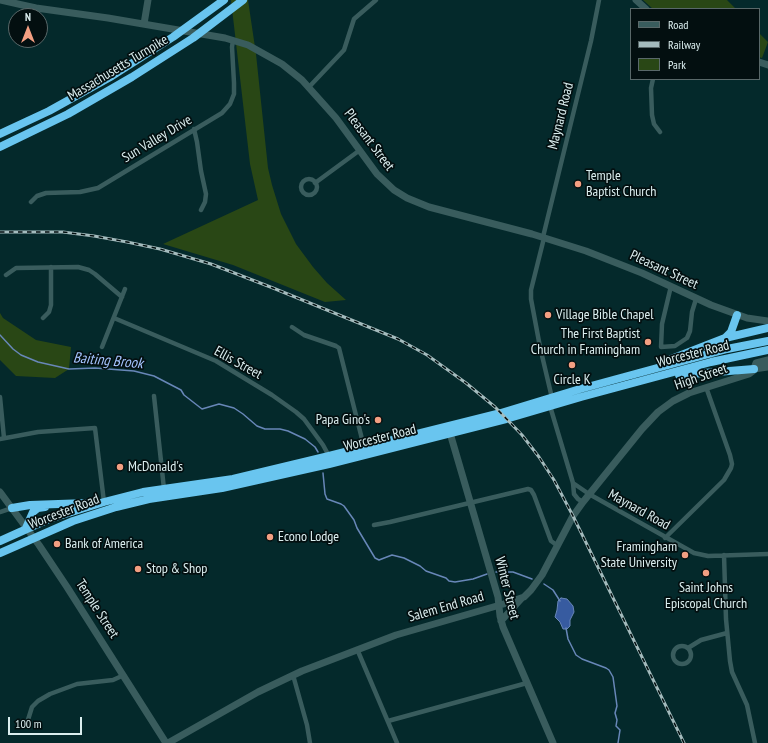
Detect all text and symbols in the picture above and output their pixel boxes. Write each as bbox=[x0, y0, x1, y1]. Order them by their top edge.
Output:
north arrow bbox=[8, 8, 48, 48]
legend bbox=[630, 8, 760, 80]
text: N bbox=[25, 10, 31, 24]
text: Road bbox=[668, 17, 688, 32]
street label: Massachusetts Turnpike bbox=[65, 31, 171, 105]
text: Railway bbox=[668, 37, 700, 52]
text: Park bbox=[668, 57, 686, 72]
street label: Maynard Road bbox=[545, 81, 577, 151]
street label: Pleasant Street bbox=[340, 106, 398, 174]
street label: Sun Valley Drive bbox=[119, 112, 195, 166]
place label: Temple Baptist Church bbox=[586, 168, 656, 200]
marker: Temple Baptist Church bbox=[573, 179, 583, 189]
street label: Pleasant Street bbox=[627, 247, 701, 293]
place label: Village Bible Chapel bbox=[556, 307, 653, 323]
marker: Village Bible Chapel bbox=[543, 310, 553, 320]
place label: The First Baptist Church in Framingham bbox=[531, 326, 640, 358]
marker: The First Baptist Church in Framingham bbox=[643, 337, 653, 347]
street label: Worcester Road bbox=[655, 337, 731, 371]
street label: Ellis Street bbox=[211, 343, 265, 383]
water label: Baiting Brook bbox=[72, 349, 144, 373]
marker: Circle K bbox=[567, 360, 577, 370]
street label: High Street bbox=[672, 360, 730, 394]
place label: Circle K bbox=[553, 372, 591, 388]
place label: Papa Gino's bbox=[316, 412, 370, 428]
marker: Papa Gino's bbox=[373, 415, 383, 425]
street label: Worcester Road bbox=[342, 421, 418, 455]
place label: McDonald's bbox=[128, 459, 183, 475]
marker: McDonald's bbox=[115, 462, 125, 472]
street label: Maynard Road bbox=[605, 486, 673, 534]
street label: Worcester Road bbox=[26, 491, 102, 533]
place label: Econo Lodge bbox=[278, 529, 339, 545]
marker: Econo Lodge bbox=[265, 532, 275, 542]
place label: Bank of America bbox=[65, 536, 143, 552]
marker: Bank of America bbox=[52, 539, 62, 549]
place label: Framingham State University bbox=[601, 539, 677, 572]
marker: Framingham State University bbox=[680, 550, 690, 560]
street label: Winter Street bbox=[491, 555, 523, 621]
place label: Stop & Shop bbox=[146, 561, 207, 577]
marker: Stop & Shop bbox=[133, 564, 143, 574]
marker: Saint Johns Episcopal Church bbox=[701, 568, 711, 578]
street label: Temple Street bbox=[72, 576, 122, 642]
place label: Saint Johns Episcopal Church bbox=[665, 580, 747, 612]
street label: Salem End Road bbox=[406, 588, 486, 626]
scale bar bbox=[10, 709, 84, 735]
text: 100 m bbox=[15, 716, 42, 731]

